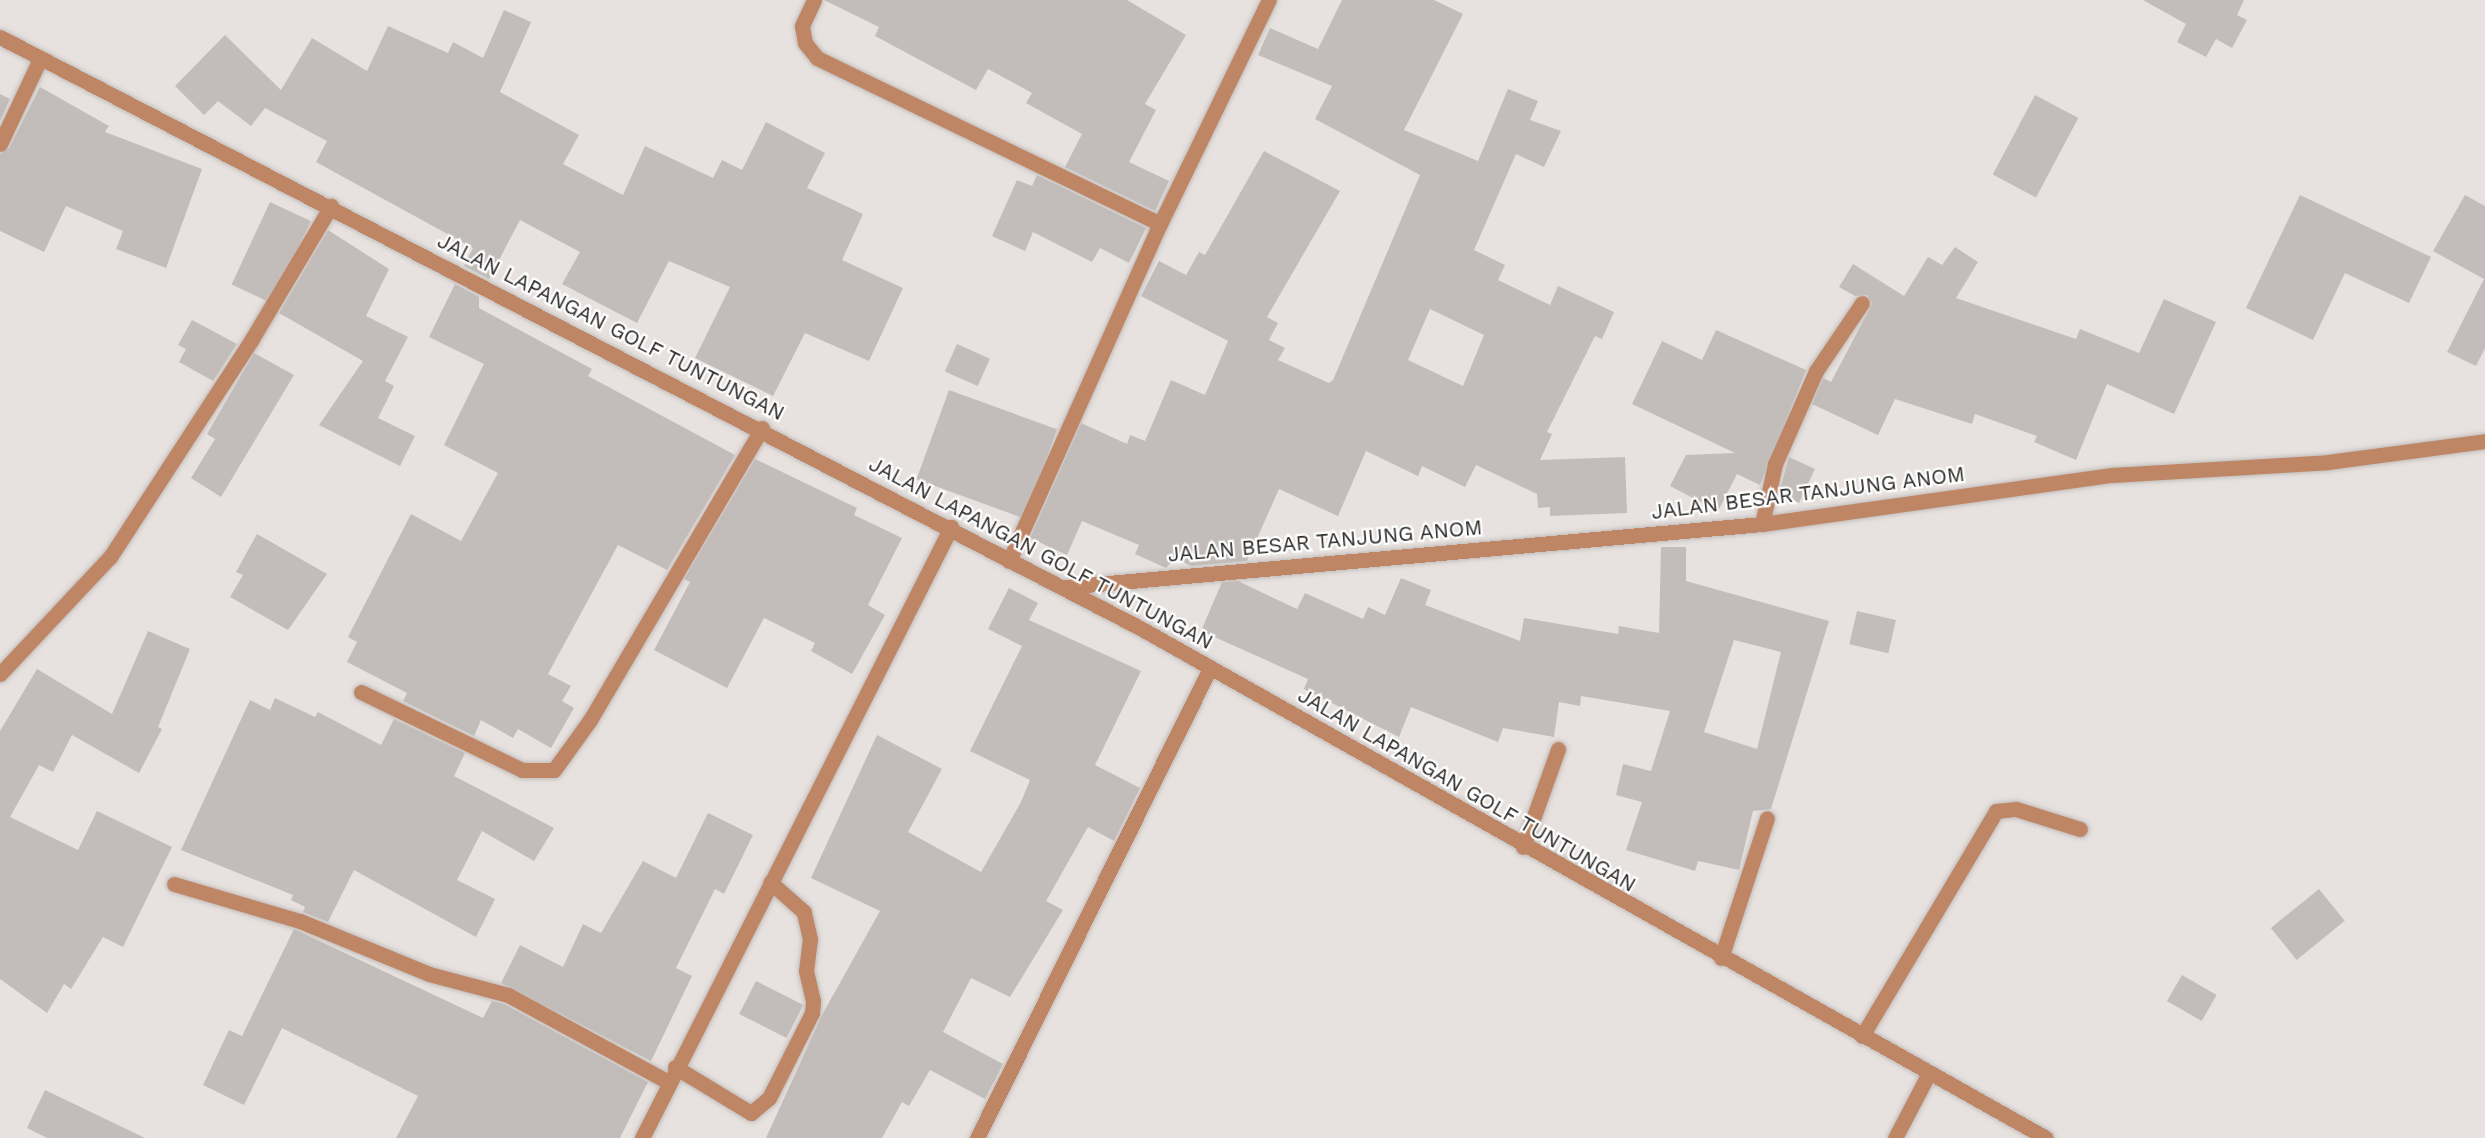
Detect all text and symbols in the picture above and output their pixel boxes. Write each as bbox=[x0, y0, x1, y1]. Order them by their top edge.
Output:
street label: JALAN LAPANGAN GOLF TUNTUNGAN bbox=[433, 228, 789, 426]
street label: JALAN LAPANGAN GOLF TUNTUNGAN bbox=[864, 451, 1218, 655]
street label: JALAN BESAR TANJUNG ANOM bbox=[1649, 461, 1967, 525]
street label: JALAN BESAR TANJUNG ANOM bbox=[1166, 515, 1484, 567]
street label: JALAN LAPANGAN GOLF TUNTUNGAN bbox=[1293, 682, 1641, 898]

